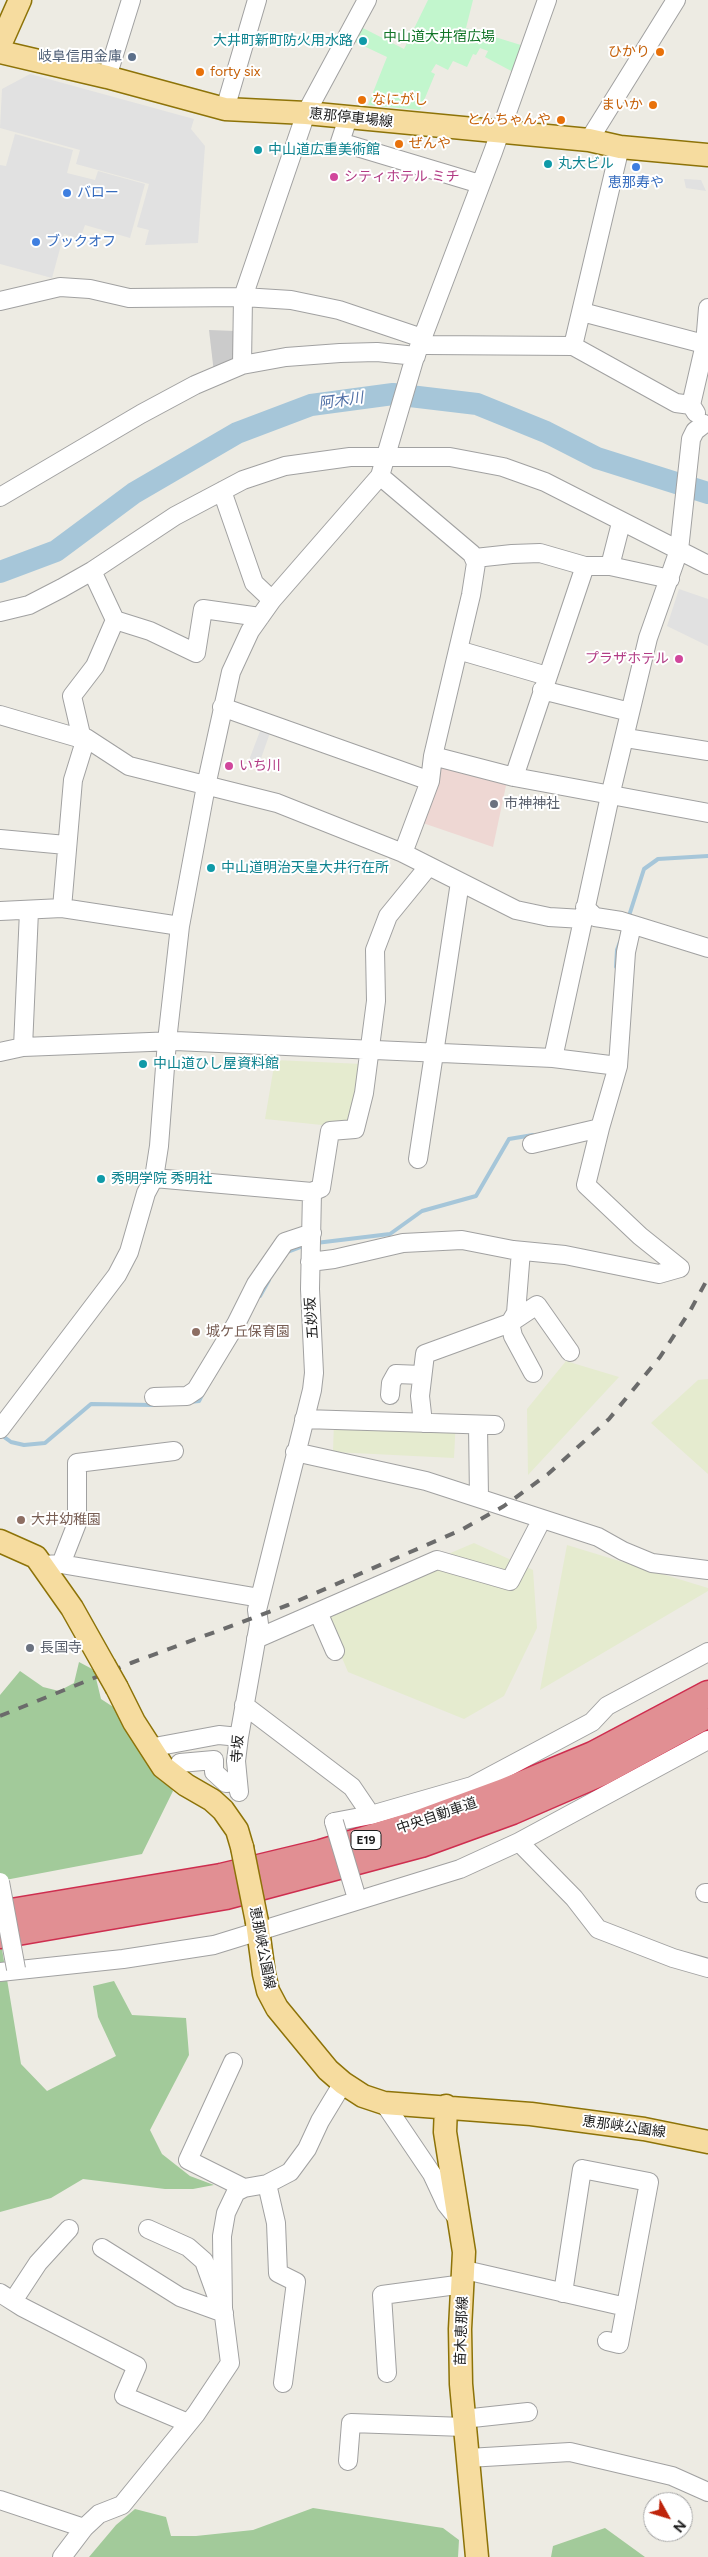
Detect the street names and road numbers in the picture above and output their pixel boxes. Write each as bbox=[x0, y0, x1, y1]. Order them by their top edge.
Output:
street label: 恵那停車場線 bbox=[308, 105, 394, 131]
street label: 五妙坂 bbox=[302, 1296, 322, 1340]
street label: 寺坂 bbox=[229, 1734, 247, 1764]
street label: 中央自動車道 bbox=[395, 1794, 479, 1838]
road number: E19 bbox=[351, 1830, 381, 1850]
street label: 恵那峡公園線 bbox=[246, 1905, 278, 1991]
street label: 恵那峡公園線 bbox=[581, 2113, 667, 2141]
street label: 苗木恵那線 bbox=[452, 2296, 472, 2366]

